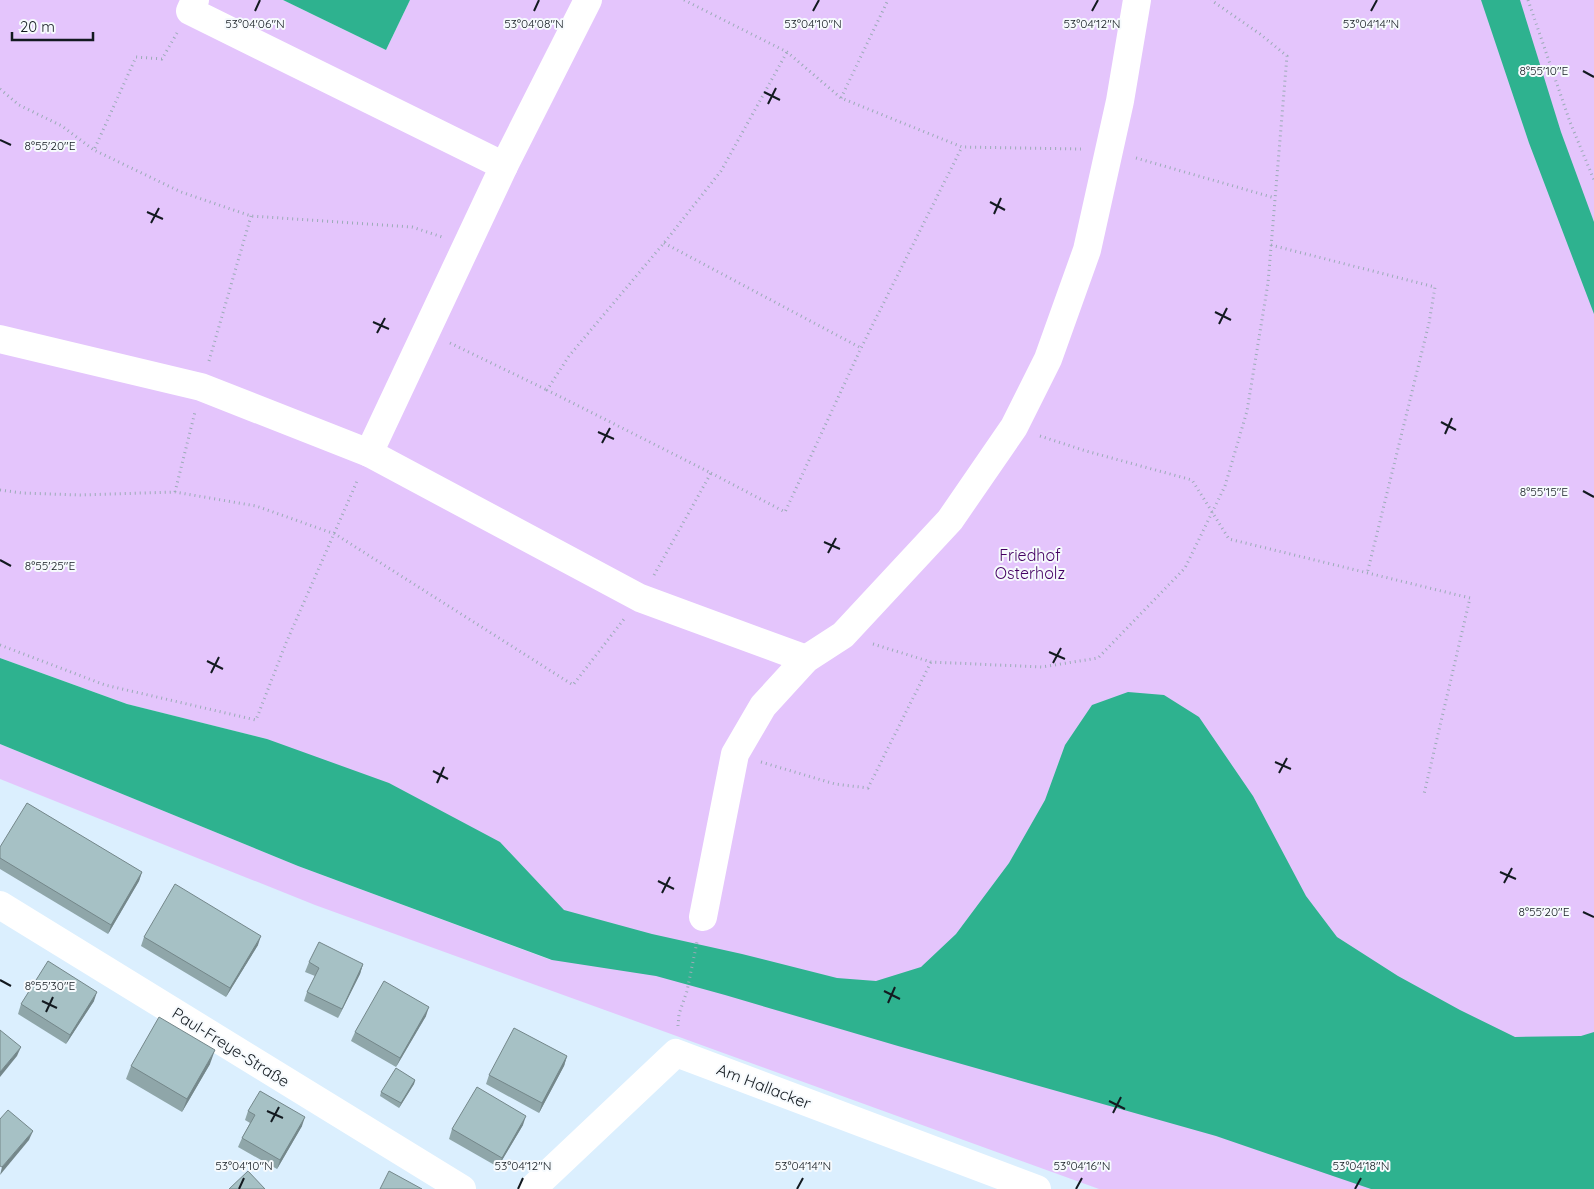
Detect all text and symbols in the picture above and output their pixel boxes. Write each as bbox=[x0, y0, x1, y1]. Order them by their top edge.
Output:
scale bar bbox=[12, 10, 94, 42]
text: 53°04'06"N bbox=[225, 16, 285, 31]
text: 53°04'08"N bbox=[504, 16, 564, 31]
text: 53°04'10"N bbox=[784, 16, 842, 31]
text: 53°04'12"N bbox=[1063, 16, 1121, 31]
text: 53°04'14"N bbox=[1343, 16, 1399, 31]
text: 20 m bbox=[20, 17, 55, 36]
text: 8°55'10"E bbox=[1520, 63, 1569, 78]
text: 8°55'20"E bbox=[24, 138, 76, 153]
text: 8°55'15"E bbox=[1520, 484, 1568, 499]
park label: Friedhof Osterholz bbox=[995, 545, 1065, 583]
text: 8°55'25"E bbox=[25, 558, 75, 573]
text: 8°55'20"E bbox=[1518, 904, 1570, 919]
text: 8°55'30"E bbox=[25, 978, 76, 993]
street label: Paul-Freye-Straße bbox=[169, 1003, 293, 1091]
street label: Am Hallacker bbox=[714, 1059, 814, 1113]
text: 53°04'10"N bbox=[215, 1158, 273, 1173]
text: 53°04'12"N bbox=[494, 1158, 552, 1173]
text: 53°04'14"N bbox=[775, 1158, 831, 1173]
text: 53°04'16"N bbox=[1054, 1158, 1110, 1173]
text: 53°04'18"N bbox=[1333, 1158, 1389, 1173]

